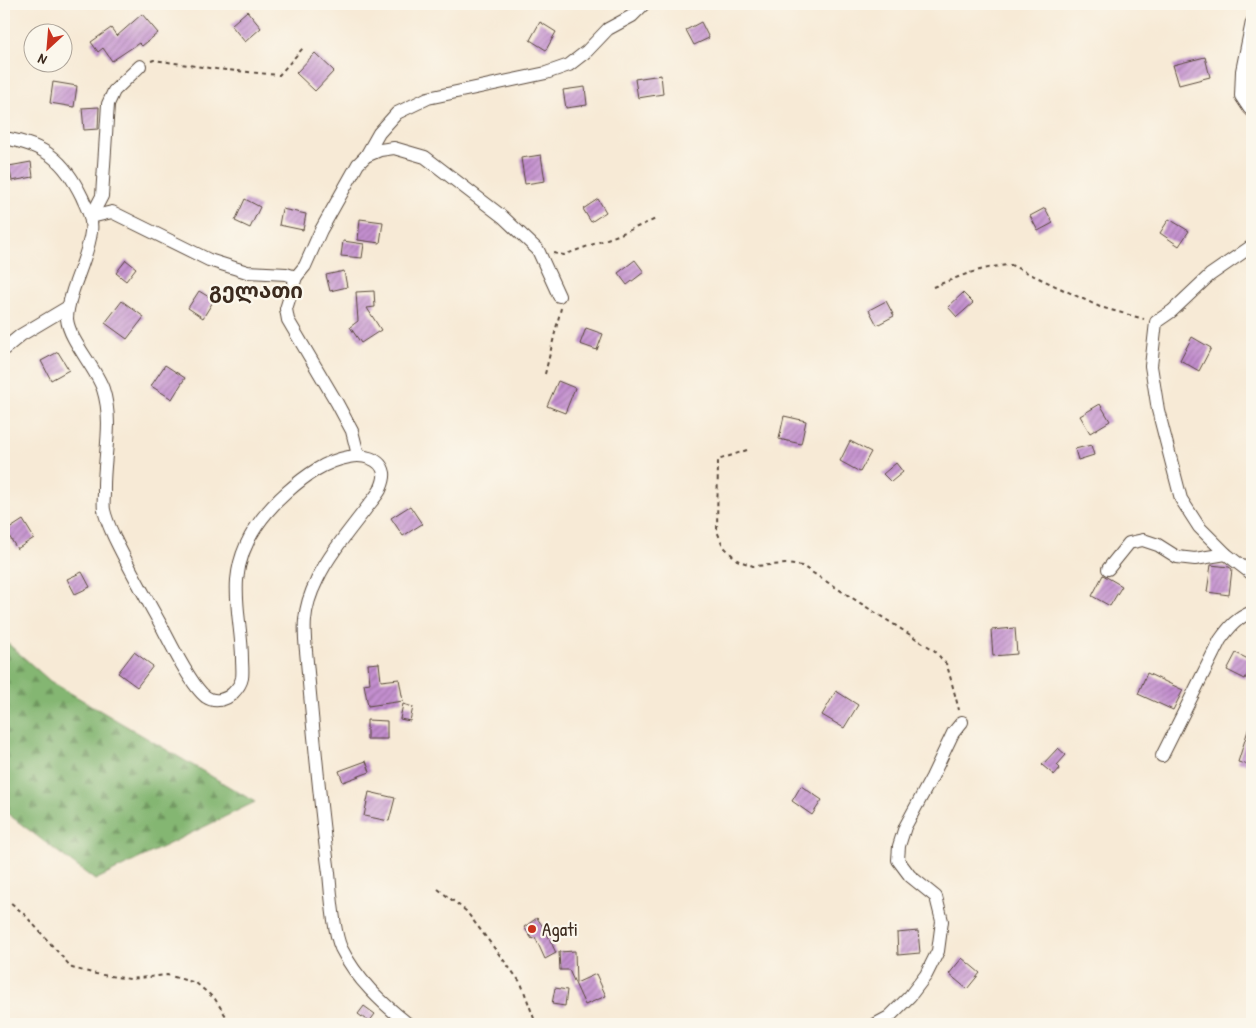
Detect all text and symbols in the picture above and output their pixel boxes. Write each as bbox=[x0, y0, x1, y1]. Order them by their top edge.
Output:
north arrow bbox=[22, 22, 72, 72]
text: N bbox=[34, 50, 50, 70]
district label: გელათი bbox=[209, 276, 303, 305]
place label: Agati bbox=[542, 916, 578, 942]
marker: Agati bbox=[526, 923, 538, 935]

